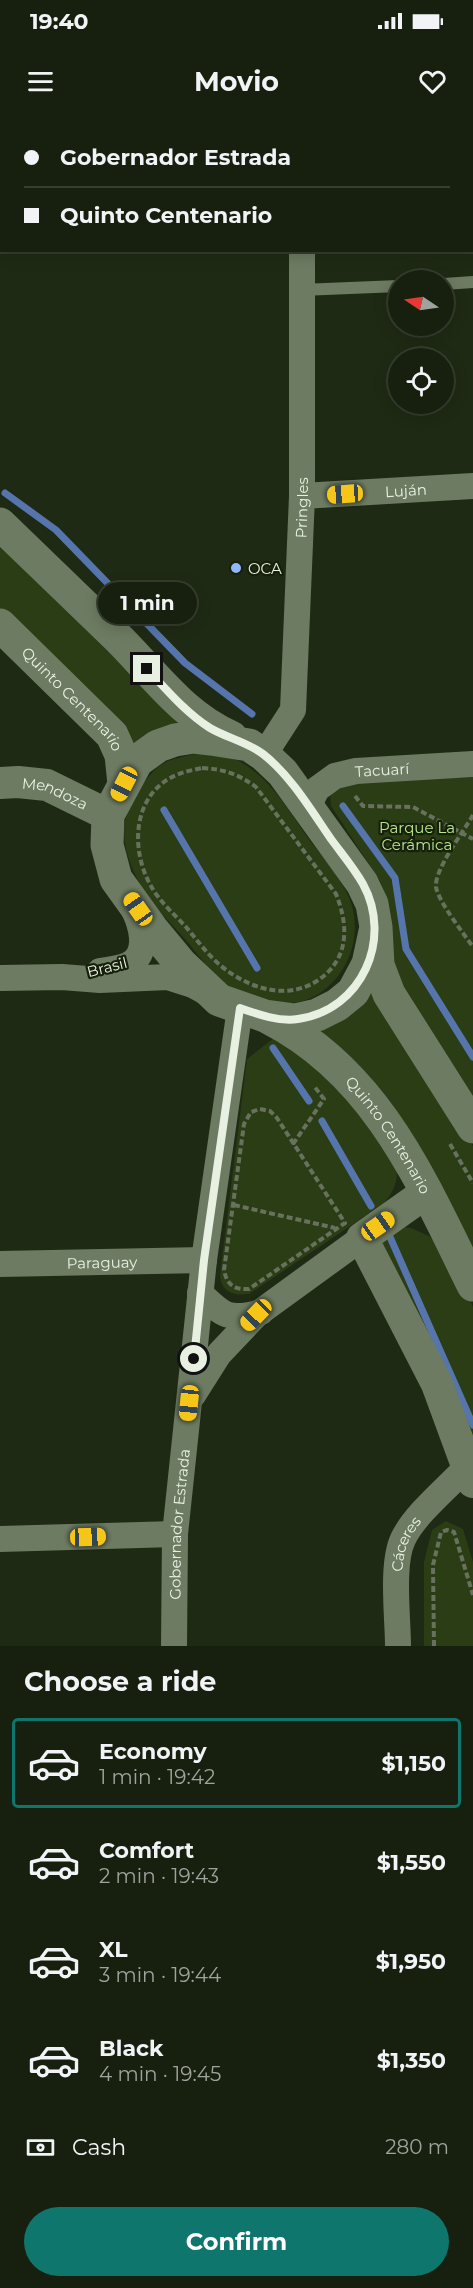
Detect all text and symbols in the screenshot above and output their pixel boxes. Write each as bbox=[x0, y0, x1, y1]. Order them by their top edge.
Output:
text: 19:40 bbox=[30, 8, 89, 35]
icon: menu bbox=[24, 65, 57, 98]
text: Movio bbox=[194, 65, 279, 98]
icon: heart bbox=[416, 65, 449, 98]
text: Gobernador Estrada bbox=[60, 144, 291, 171]
text: Quinto Centenario bbox=[60, 202, 272, 229]
north arrow bbox=[388, 270, 454, 336]
map controls bbox=[388, 270, 454, 414]
button: locate bbox=[388, 348, 454, 414]
street label: Pringles bbox=[291, 477, 312, 539]
street label: Luján bbox=[384, 479, 427, 501]
car bbox=[326, 484, 364, 504]
place label: OCA bbox=[248, 559, 282, 578]
marker: OCA bbox=[229, 561, 243, 575]
callout: 1 min bbox=[98, 582, 196, 624]
text: 1 min bbox=[120, 591, 175, 615]
street label: Quinto Centenario bbox=[18, 642, 127, 754]
route end bbox=[133, 655, 160, 682]
street label: Tacuarí bbox=[354, 758, 411, 781]
car bbox=[108, 764, 140, 804]
street label: Mendoza bbox=[21, 773, 91, 813]
park label: Parque La Cerámica bbox=[379, 818, 455, 854]
car bbox=[120, 889, 156, 929]
street label: Brasil bbox=[85, 953, 129, 981]
street label: Quinto Centenario bbox=[342, 1072, 435, 1197]
car bbox=[358, 1208, 398, 1244]
street label: Paraguay bbox=[66, 1252, 138, 1272]
car bbox=[237, 1296, 275, 1334]
route start bbox=[180, 1345, 207, 1372]
car bbox=[178, 1384, 200, 1422]
street label: Gobernador Estrada bbox=[165, 1448, 193, 1600]
street label: Cáceres bbox=[387, 1512, 425, 1572]
car bbox=[70, 1527, 106, 1547]
text: Choose a ride bbox=[24, 1665, 216, 1698]
icon: car bbox=[27, 1736, 81, 1790]
text: Economy bbox=[99, 1738, 207, 1765]
text: $1,150 bbox=[382, 1750, 446, 1777]
text: 1 min · 19:42 bbox=[99, 1765, 215, 1789]
icon: car bbox=[27, 1835, 81, 1889]
text: Comfort bbox=[99, 1837, 194, 1864]
text: $1,550 bbox=[377, 1849, 446, 1876]
text: 2 min · 19:43 bbox=[99, 1864, 219, 1888]
icon: car bbox=[27, 1934, 81, 1988]
text: XL bbox=[99, 1936, 128, 1963]
text: $1,950 bbox=[376, 1948, 446, 1975]
text: 3 min · 19:44 bbox=[99, 1963, 221, 1987]
icon: car bbox=[27, 2033, 81, 2087]
text: Black bbox=[99, 2035, 163, 2062]
text: $1,350 bbox=[377, 2047, 446, 2074]
text: 4 min · 19:45 bbox=[99, 2062, 221, 2086]
icon: cash bbox=[24, 2131, 57, 2164]
text: Cash bbox=[72, 2134, 126, 2161]
text: 280 m bbox=[385, 2135, 449, 2159]
button: Confirm bbox=[24, 2207, 449, 2276]

